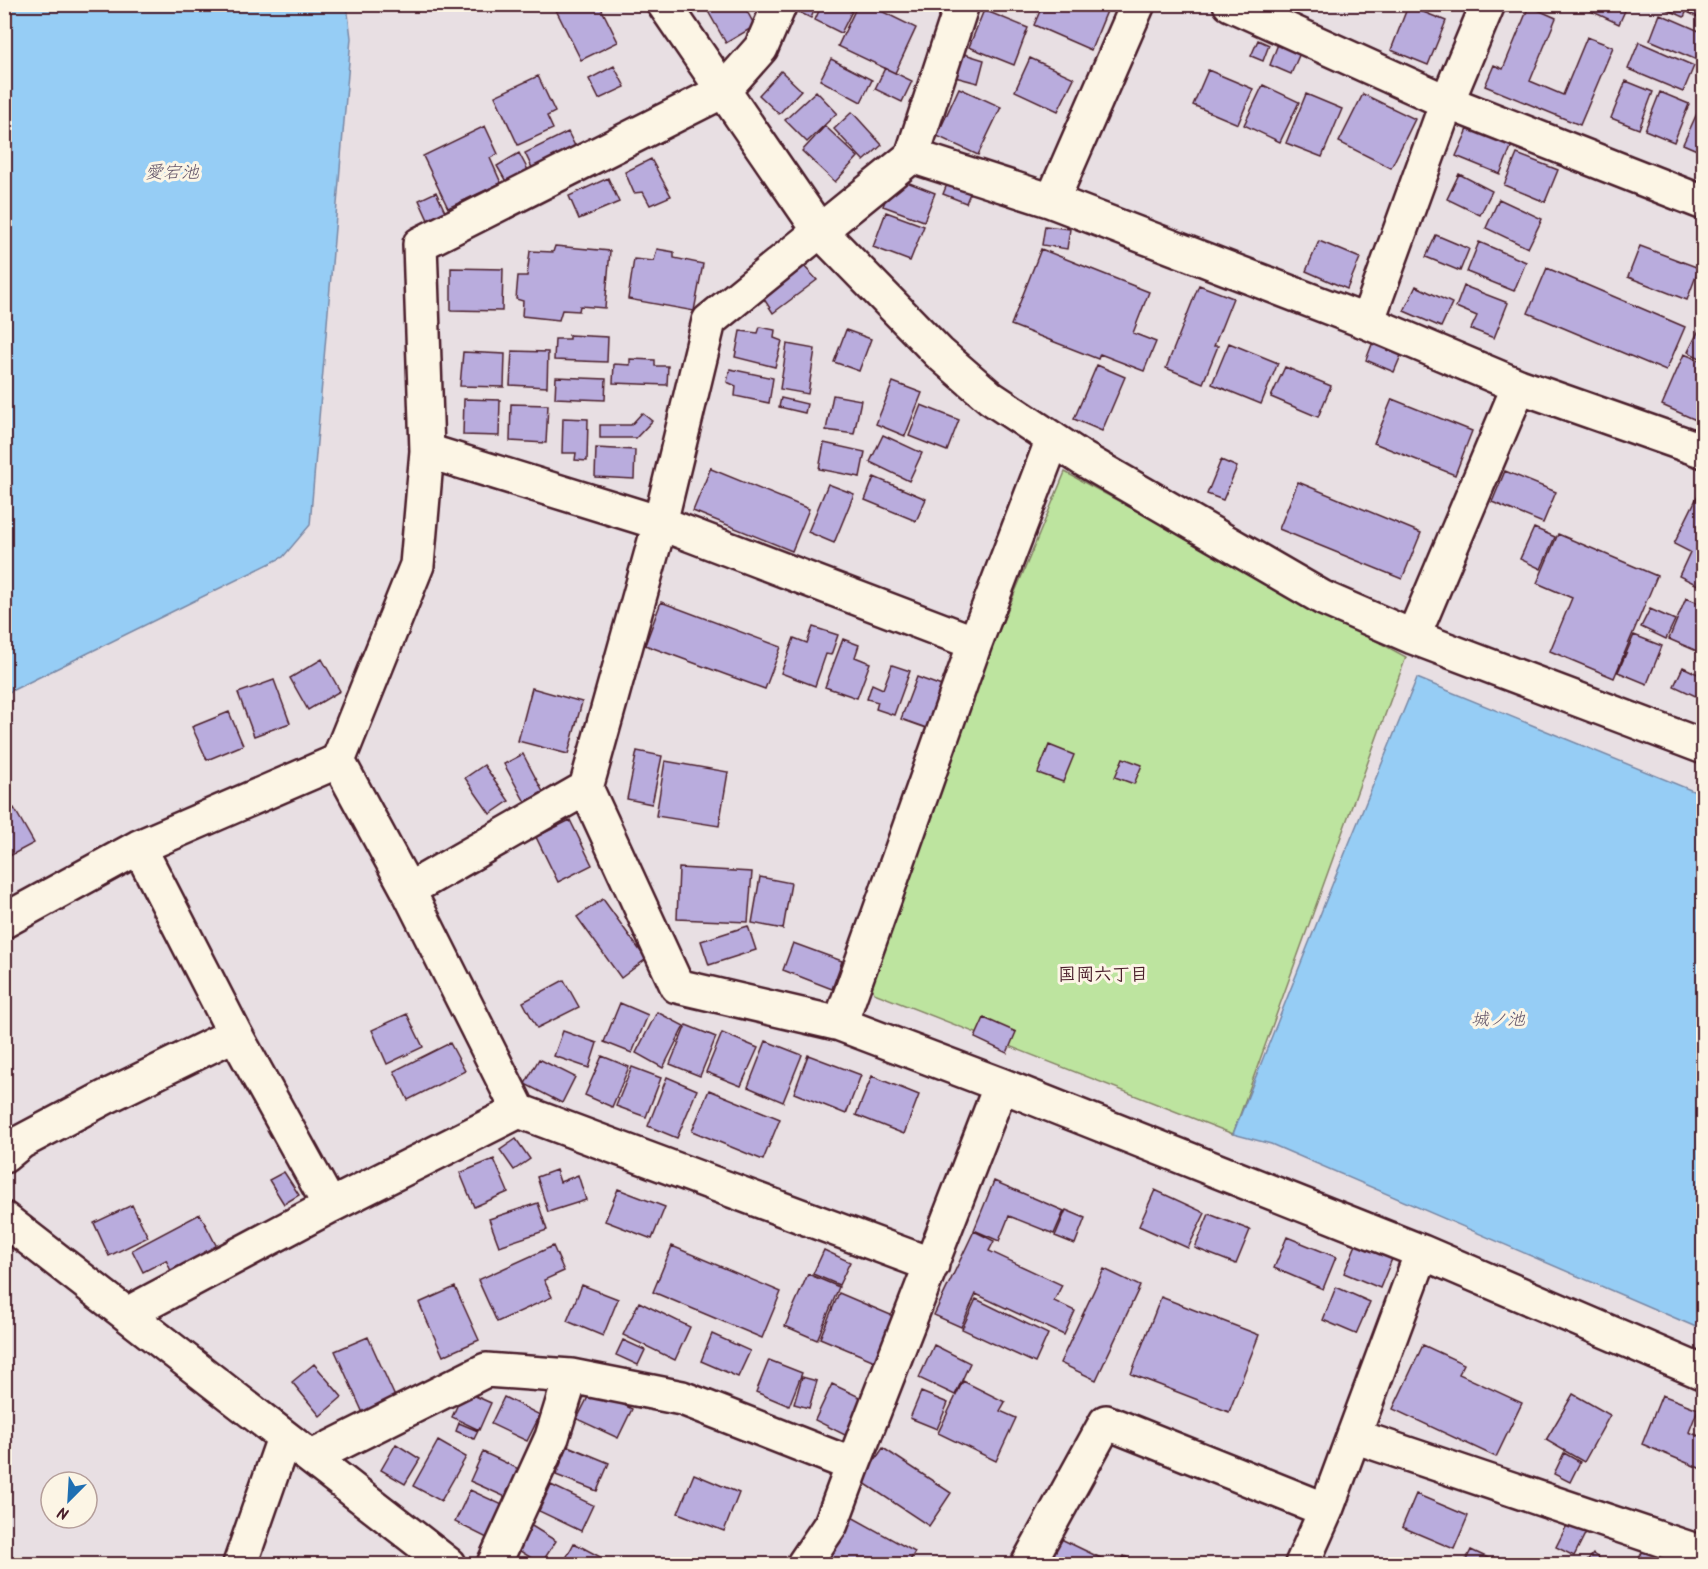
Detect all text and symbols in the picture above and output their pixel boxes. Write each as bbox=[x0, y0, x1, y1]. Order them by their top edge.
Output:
water label: 愛宕池 bbox=[145, 159, 200, 188]
district label: 国岡六丁目 bbox=[1058, 961, 1148, 990]
water label: 城ノ池 bbox=[1471, 1006, 1526, 1035]
north arrow bbox=[39, 1470, 99, 1530]
text: N bbox=[54, 1499, 73, 1526]

